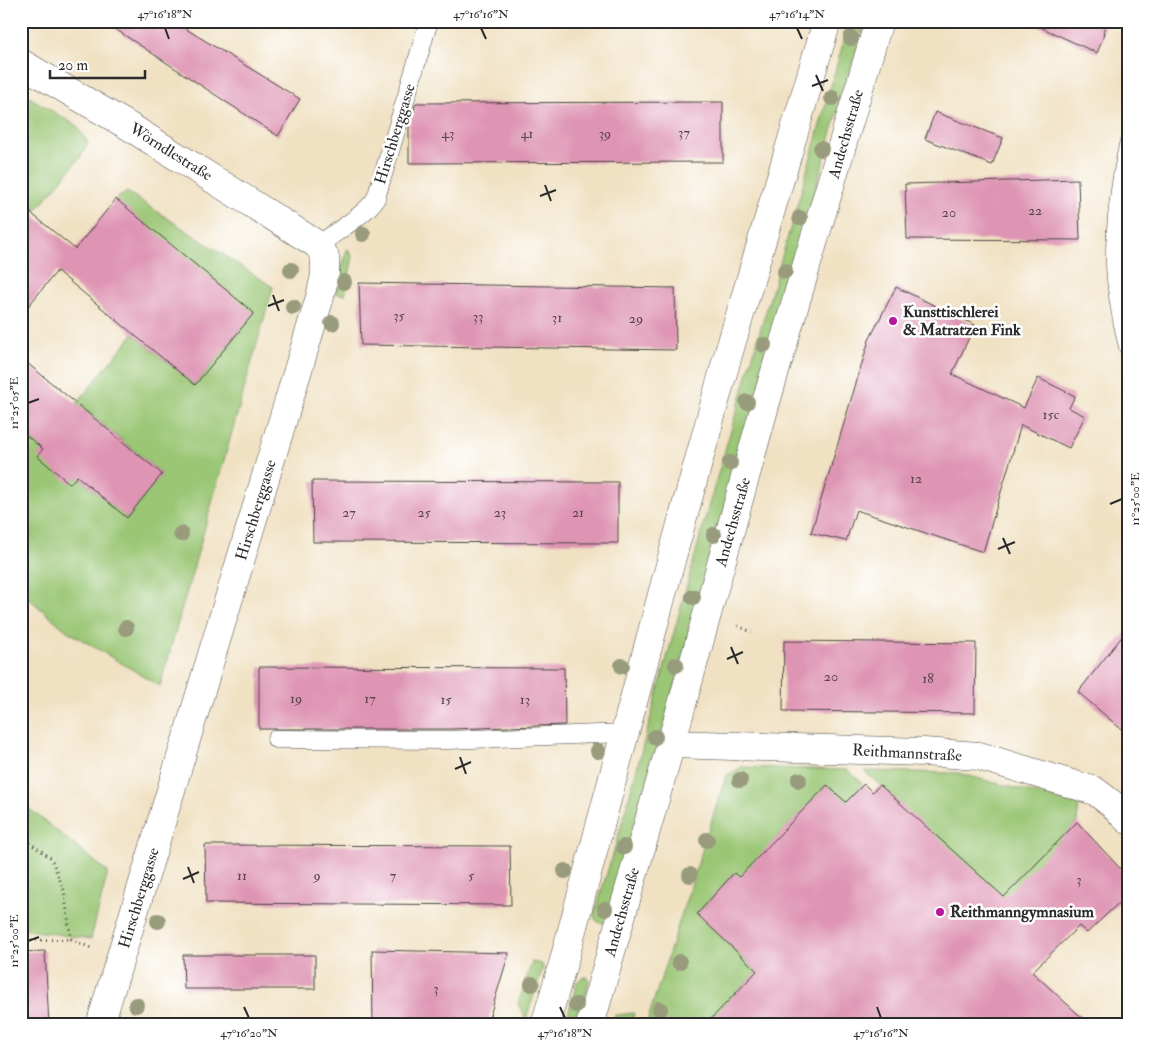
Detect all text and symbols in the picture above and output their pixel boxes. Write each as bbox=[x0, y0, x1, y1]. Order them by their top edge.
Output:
text: 47°16'18"N bbox=[137, 7, 193, 22]
text: 47°16'16"N bbox=[453, 7, 509, 22]
text: 47°16'14"N bbox=[769, 7, 825, 22]
scale bar bbox=[50, 48, 145, 80]
text: 20 m bbox=[58, 56, 88, 75]
street label: Hirschberggasse bbox=[370, 81, 420, 187]
street label: Andechsstraße bbox=[823, 87, 868, 182]
street label: Wörndlestraße bbox=[125, 118, 216, 186]
house number: 37 bbox=[678, 124, 690, 141]
house number: 43 bbox=[442, 125, 454, 142]
house number: 41 bbox=[521, 125, 533, 142]
house number: 39 bbox=[599, 125, 611, 142]
house number: 22 bbox=[1028, 202, 1042, 219]
house number: 20 bbox=[942, 204, 956, 221]
place label: Kunsttischlerei & Matratzen Fink bbox=[903, 302, 1021, 340]
house number: 35 bbox=[393, 307, 406, 324]
house number: 33 bbox=[473, 308, 483, 325]
house number: 31 bbox=[552, 309, 562, 326]
house number: 29 bbox=[629, 310, 643, 327]
marker: Kunsttischlerei & Matratzen Fink bbox=[887, 315, 899, 327]
text: 11°25'05"E bbox=[7, 376, 22, 429]
house number: 15c bbox=[1043, 406, 1060, 423]
street label: Hirschberggasse bbox=[231, 457, 281, 563]
house number: 12 bbox=[910, 470, 922, 487]
text: 11°25'00"E bbox=[1128, 472, 1143, 526]
street label: Andechsstraße bbox=[710, 475, 755, 570]
house number: 27 bbox=[342, 504, 356, 521]
house number: 25 bbox=[417, 504, 431, 521]
house number: 23 bbox=[494, 504, 506, 521]
house number: 21 bbox=[572, 504, 584, 521]
house number: 20 bbox=[824, 668, 838, 685]
house number: 18 bbox=[922, 670, 934, 687]
house number: 19 bbox=[290, 690, 302, 707]
house number: 17 bbox=[364, 690, 376, 707]
house number: 15 bbox=[440, 691, 452, 708]
house number: 13 bbox=[520, 691, 530, 708]
street label: Reithmannstraße bbox=[852, 740, 963, 766]
street label: Hirschberggasse bbox=[114, 845, 164, 951]
street label: Andechsstraße bbox=[599, 865, 644, 960]
house number: 11 bbox=[237, 867, 247, 884]
house number: 9 bbox=[312, 867, 321, 884]
house number: 7 bbox=[390, 867, 397, 884]
house number: 5 bbox=[468, 867, 475, 884]
house number: 3 bbox=[1076, 871, 1082, 888]
place label: Reithmanngymnasium bbox=[950, 902, 1095, 923]
marker: Reithmanngymnasium bbox=[934, 906, 946, 918]
text: 11°25'00"E bbox=[7, 914, 22, 968]
house number: 3 bbox=[433, 980, 439, 997]
text: 47°16'20"N bbox=[220, 1026, 278, 1041]
text: 47°16'18"N bbox=[537, 1026, 593, 1041]
text: 47°16'16"N bbox=[853, 1026, 909, 1041]

